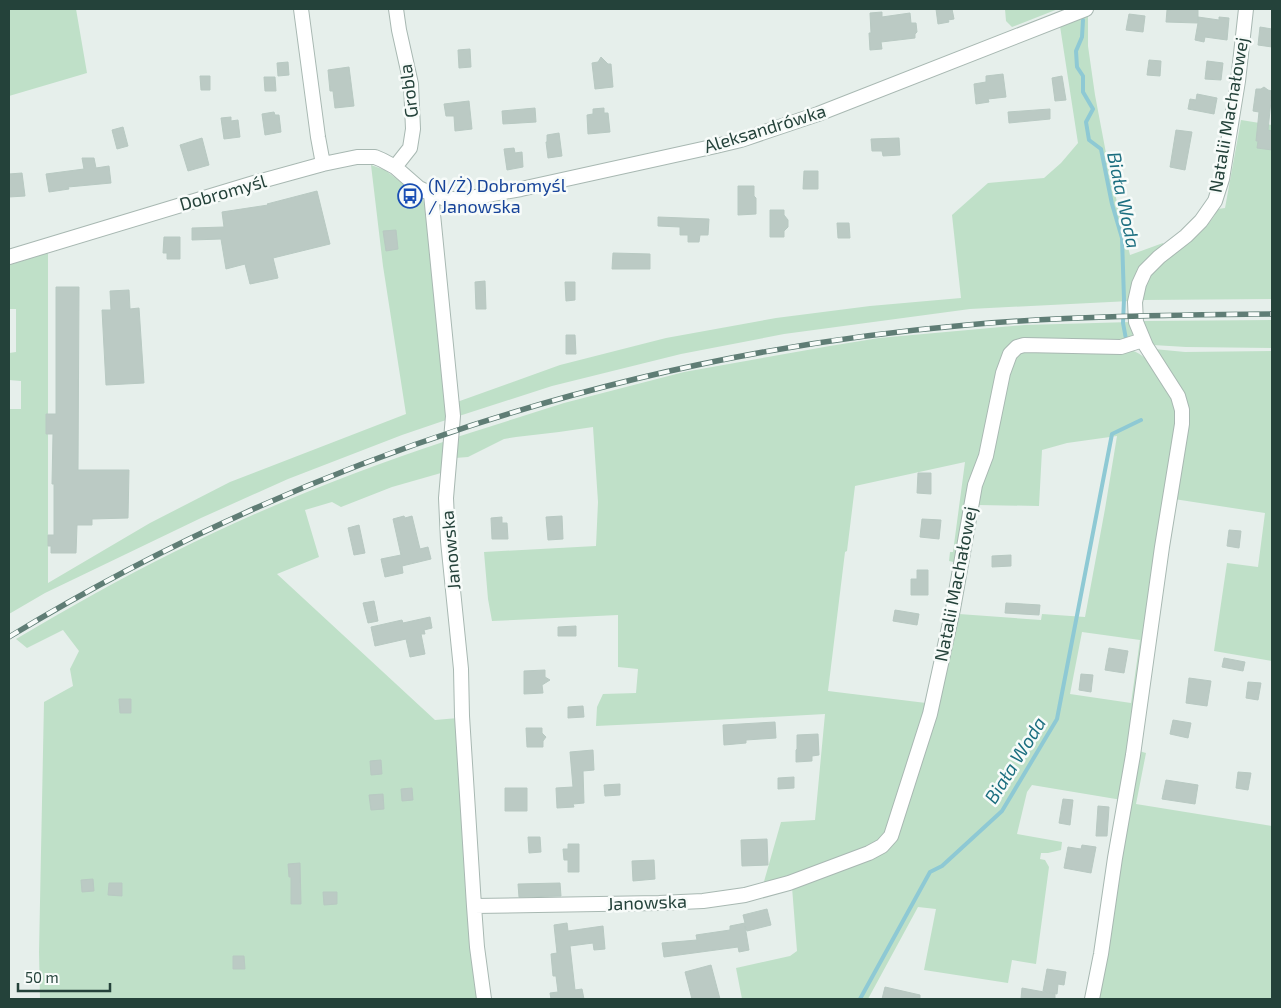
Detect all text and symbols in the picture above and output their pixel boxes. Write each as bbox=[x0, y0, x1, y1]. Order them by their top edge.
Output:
street label: Natalii Machałowej bbox=[1204, 35, 1253, 194]
street label: Grobla bbox=[394, 63, 422, 119]
street label: Aleksandrówka bbox=[701, 99, 828, 157]
water label: Biała Woda bbox=[1103, 150, 1146, 250]
street label: Dobromyśl bbox=[177, 169, 269, 215]
place label: (N/Ż) Dobromyśl / Janowska bbox=[428, 174, 567, 217]
bus stop icon: (N/Ż) Dobromyśl / Janowska bbox=[397, 183, 423, 209]
street label: Natalii Machałowej bbox=[929, 504, 981, 663]
street label: Janowska bbox=[436, 509, 464, 591]
water label: Biała Woda bbox=[979, 712, 1050, 807]
street label: Janowska bbox=[607, 890, 687, 914]
scale bar bbox=[18, 960, 110, 992]
text: 50 m bbox=[25, 968, 59, 986]

